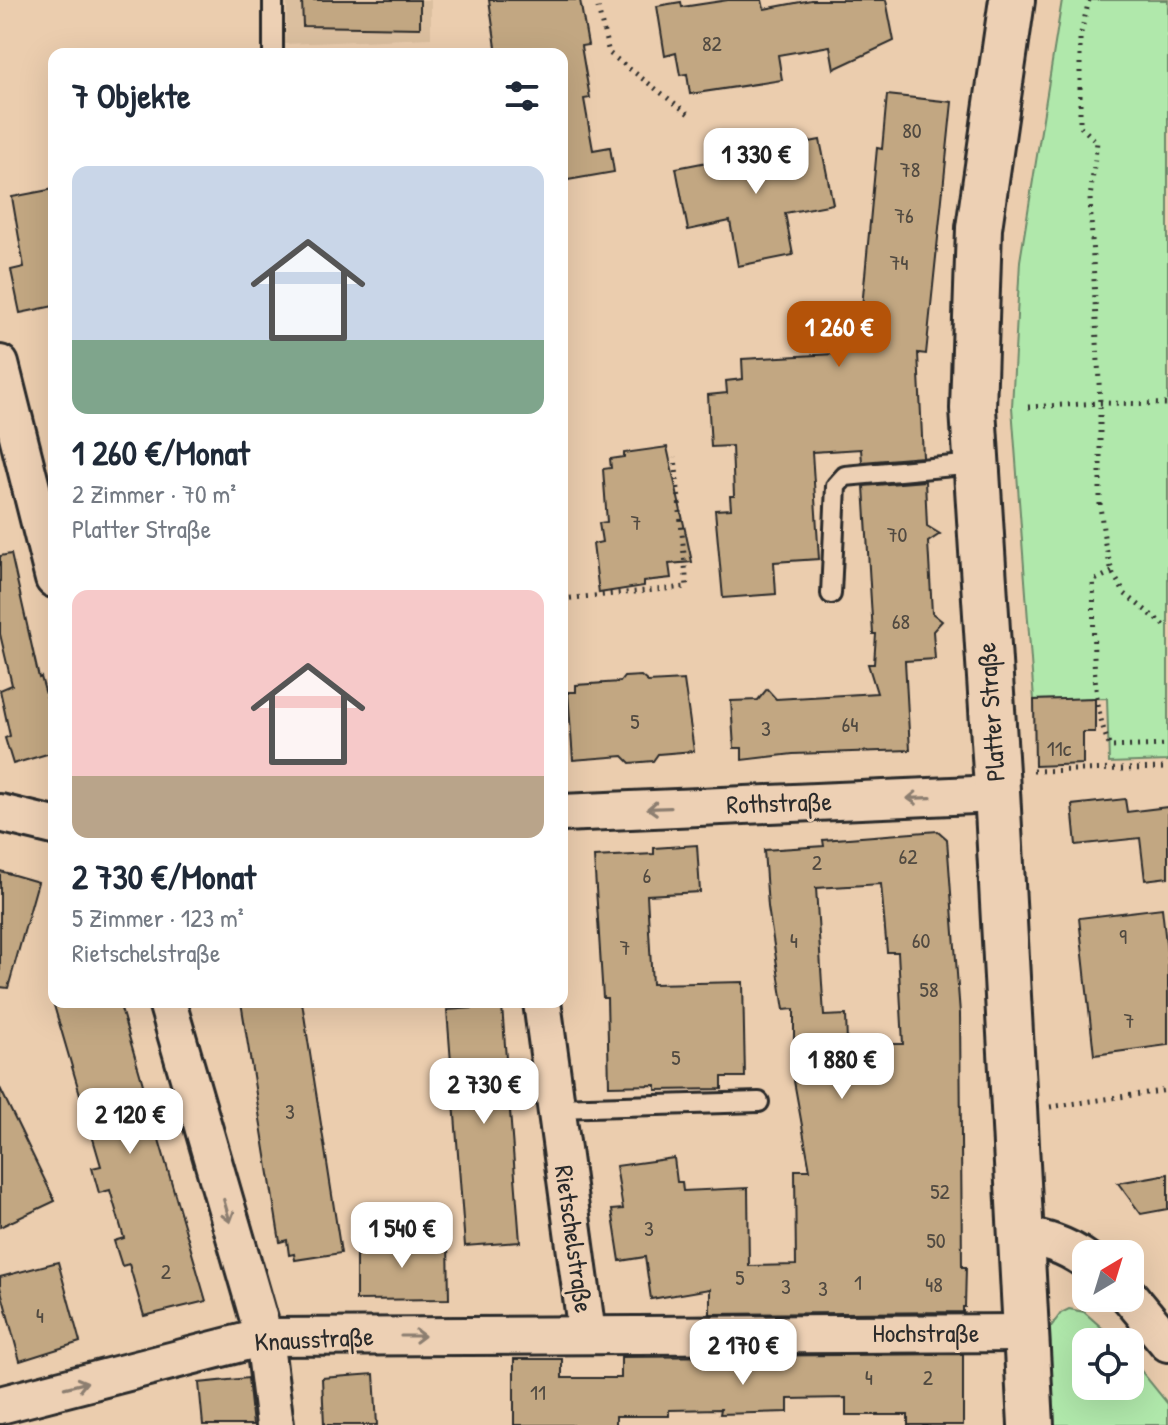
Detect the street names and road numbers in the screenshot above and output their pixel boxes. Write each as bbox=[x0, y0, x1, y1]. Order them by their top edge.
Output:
street label: Platter Straße bbox=[968, 641, 1013, 783]
street label: Rothstraße bbox=[726, 783, 832, 822]
street label: Rietschelstraße bbox=[547, 1163, 602, 1315]
street label: Hochstraße bbox=[873, 1315, 979, 1350]
street label: Knausstraße bbox=[254, 1318, 374, 1359]

